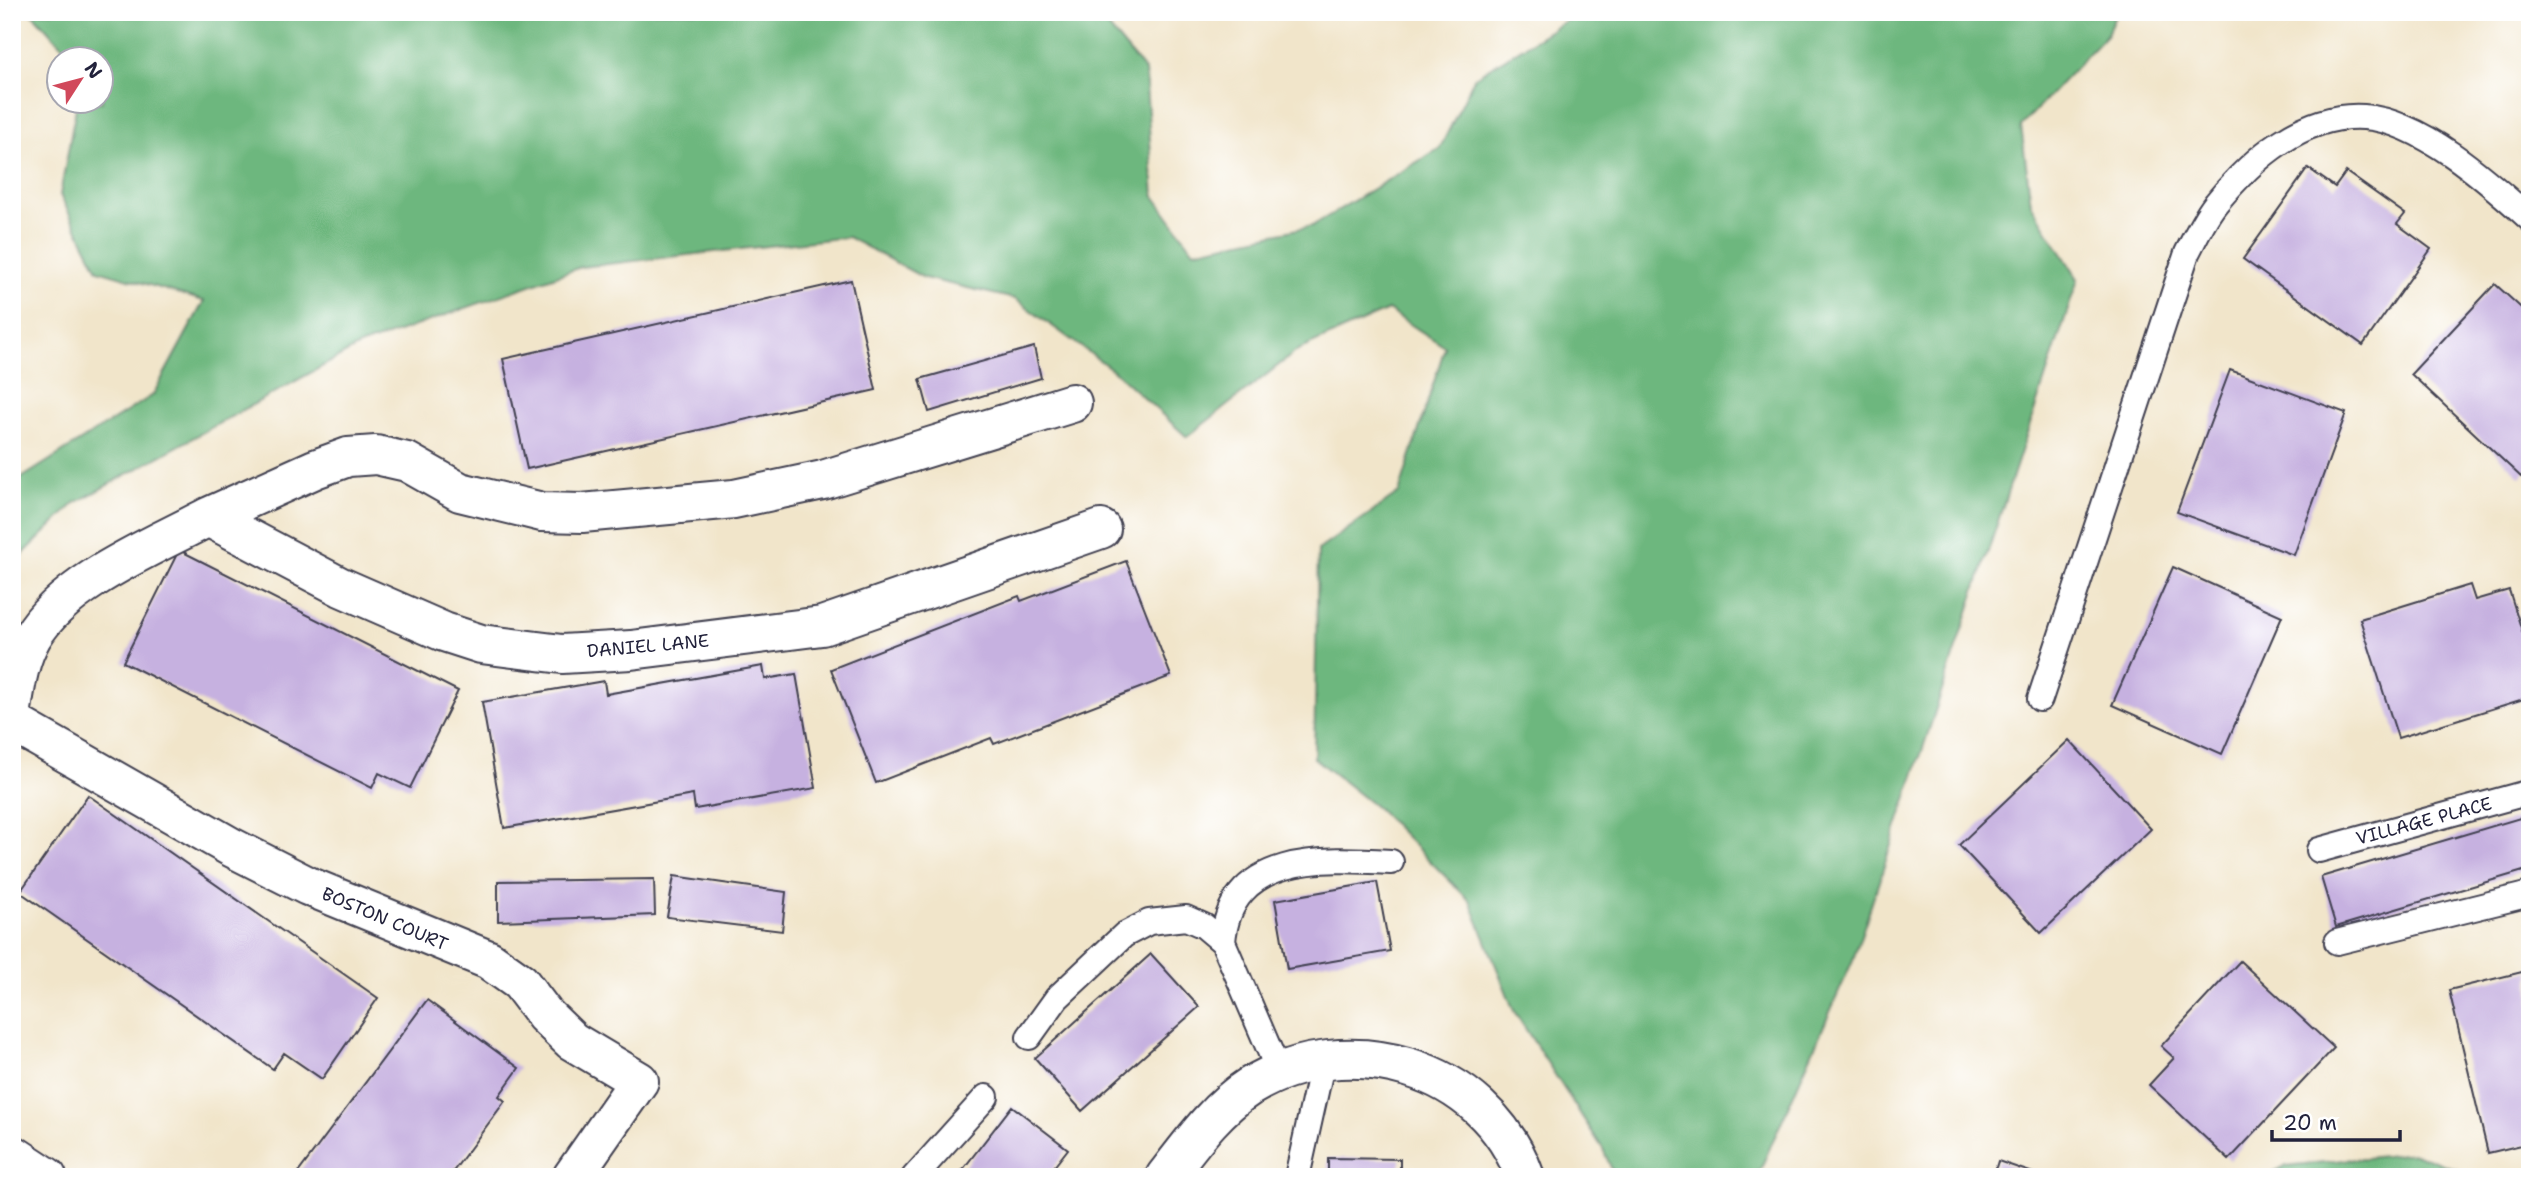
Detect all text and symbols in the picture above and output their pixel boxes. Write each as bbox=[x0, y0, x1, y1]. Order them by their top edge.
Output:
north arrow bbox=[46, 46, 116, 116]
text: N bbox=[79, 57, 108, 84]
street label: DANIEL LANE bbox=[586, 629, 710, 663]
street label: VILLAGE PLACE bbox=[2353, 791, 2495, 851]
street label: BOSTON COURT bbox=[318, 882, 452, 956]
scale bar bbox=[2272, 1098, 2400, 1142]
text: 20 m bbox=[2283, 1109, 2337, 1137]

